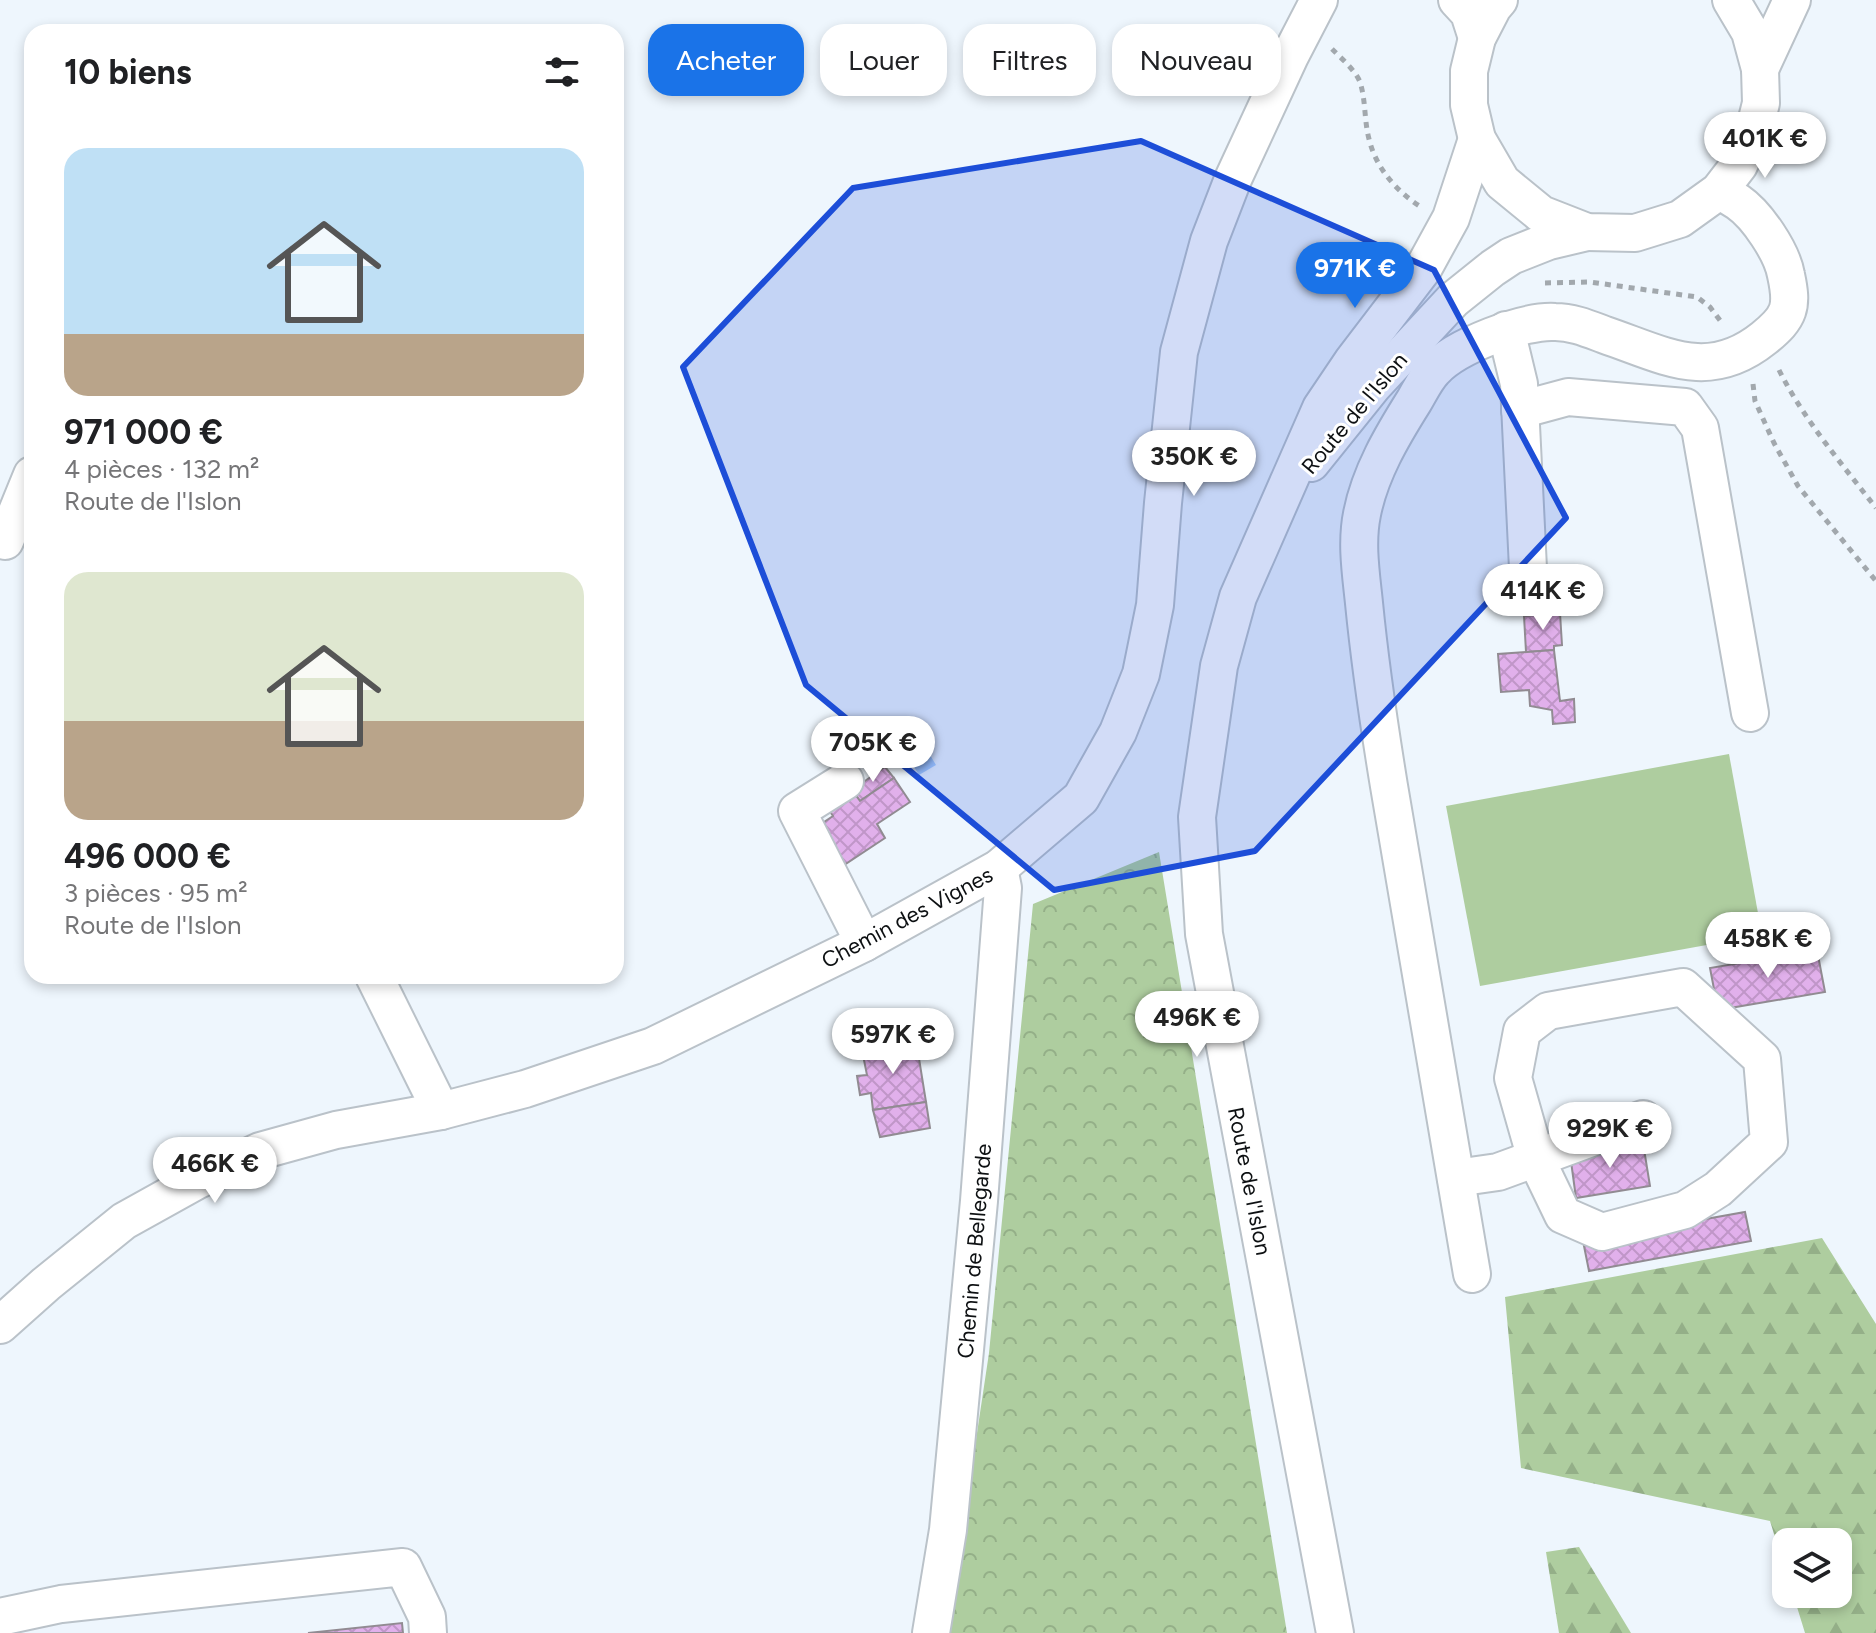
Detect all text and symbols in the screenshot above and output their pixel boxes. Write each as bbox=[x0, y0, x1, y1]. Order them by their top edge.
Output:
chip: Acheter bbox=[648, 24, 804, 96]
chip: Louer bbox=[820, 24, 947, 96]
chip: Filtres bbox=[963, 24, 1096, 96]
chip: Nouveau bbox=[1112, 24, 1281, 96]
icon: filters bbox=[540, 50, 584, 94]
text: 10 biens bbox=[64, 52, 192, 93]
pin: 401K € bbox=[1700, 112, 1830, 180]
text: 401K € bbox=[1722, 122, 1808, 154]
icon: home bbox=[252, 200, 396, 344]
pin: 971K € bbox=[1290, 242, 1420, 310]
text: 971K € bbox=[1314, 252, 1396, 284]
street label: Route de l'Islon bbox=[1296, 347, 1413, 480]
text: 971 000 € bbox=[64, 412, 223, 453]
pin: 350K € bbox=[1129, 430, 1259, 498]
text: 350K € bbox=[1150, 440, 1238, 472]
text: 4 pièces · 132 m² bbox=[64, 453, 259, 485]
text: Route de l'Islon bbox=[64, 485, 242, 517]
pin: 414K € bbox=[1478, 564, 1608, 632]
text: 414K € bbox=[1500, 574, 1586, 606]
icon: home bbox=[252, 624, 396, 768]
pin: 705K € bbox=[808, 716, 938, 784]
text: 705K € bbox=[829, 726, 917, 758]
text: 496 000 € bbox=[64, 836, 231, 877]
street label: Chemin des Vignes bbox=[817, 861, 997, 974]
text: 3 pièces · 95 m² bbox=[64, 877, 248, 909]
text: Route de l'Islon bbox=[64, 909, 242, 941]
pin: 458K € bbox=[1703, 912, 1833, 980]
text: 458K € bbox=[1723, 922, 1813, 954]
pin: 496K € bbox=[1132, 991, 1262, 1059]
text: 496K € bbox=[1153, 1001, 1241, 1033]
pin: 597K € bbox=[828, 1008, 958, 1076]
text: 597K € bbox=[850, 1018, 936, 1050]
pin: 929K € bbox=[1545, 1102, 1675, 1170]
street label: Route de l'Islon bbox=[1222, 1105, 1277, 1257]
text: 929K € bbox=[1567, 1112, 1653, 1144]
pin: 466K € bbox=[150, 1137, 280, 1205]
street label: Chemin de Bellegarde bbox=[952, 1142, 997, 1360]
text: 466K € bbox=[171, 1147, 259, 1179]
map controls bbox=[1772, 1528, 1852, 1608]
button: layers bbox=[1772, 1528, 1852, 1608]

